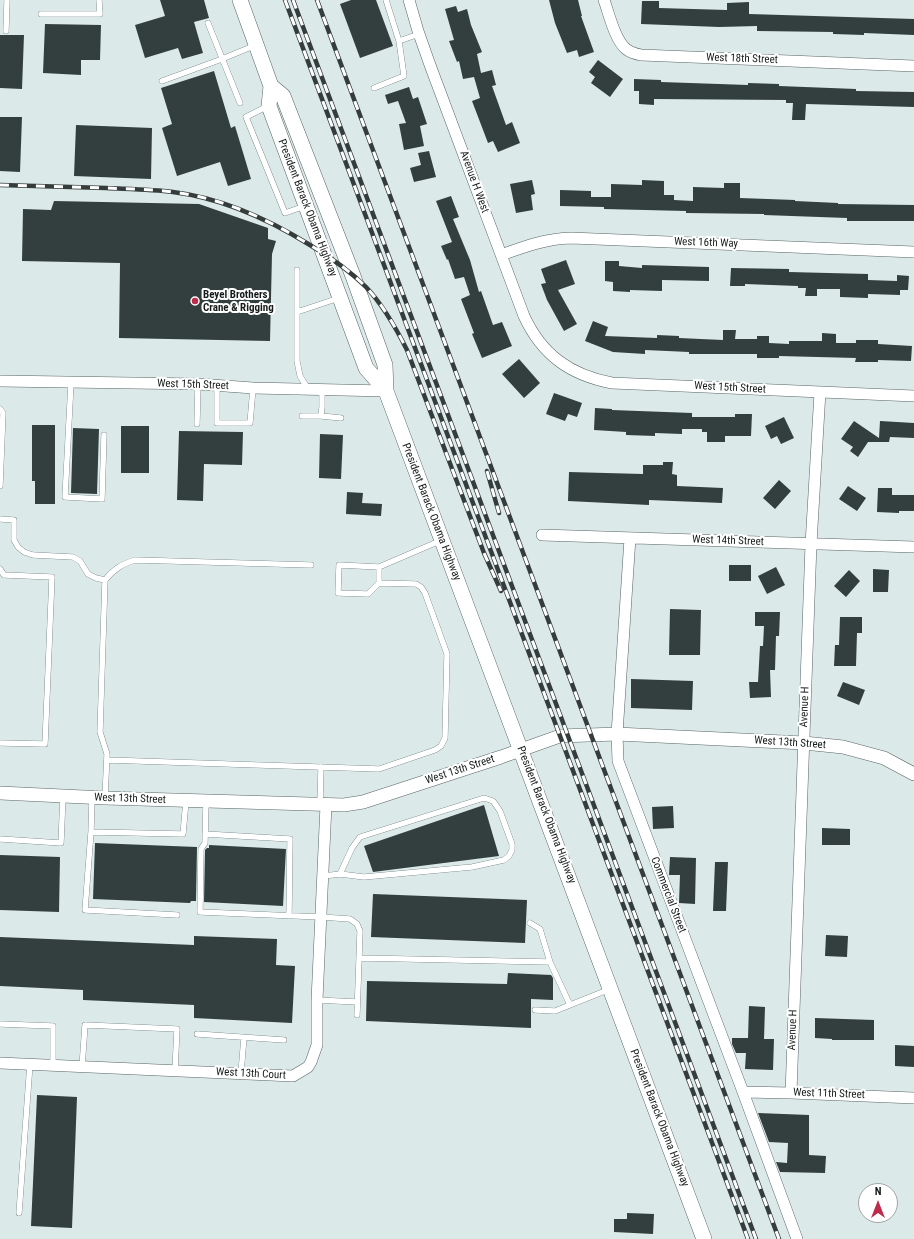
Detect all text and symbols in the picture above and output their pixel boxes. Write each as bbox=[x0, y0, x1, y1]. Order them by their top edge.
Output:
street label: West 18th Street bbox=[706, 51, 778, 67]
street label: President Barack Obama Highway bbox=[275, 137, 339, 279]
street label: Avenue H West bbox=[457, 149, 491, 215]
street label: West 16th Way bbox=[674, 235, 738, 251]
place label: Beyel Brothers Crane & Rigging bbox=[203, 288, 274, 314]
marker: Beyel Brothers Crane & Rigging bbox=[190, 296, 200, 306]
street label: West 15th Street bbox=[157, 377, 229, 393]
street label: West 15th Street bbox=[694, 380, 766, 396]
street label: President Barack Obama Highway bbox=[399, 441, 463, 583]
street label: West 14th Street bbox=[692, 533, 764, 549]
street label: Avenue H bbox=[798, 686, 812, 728]
street label: West 13th Street bbox=[754, 734, 826, 752]
street label: President Barack Obama Highway bbox=[514, 744, 578, 886]
street label: West 13th Street bbox=[424, 753, 496, 787]
street label: West 13th Street bbox=[94, 791, 166, 807]
street label: Commercial Street bbox=[647, 855, 689, 935]
street label: Avenue H bbox=[786, 1009, 800, 1051]
street label: President Barack Obama Highway bbox=[627, 1047, 691, 1189]
street label: West 13th Court bbox=[216, 1066, 286, 1082]
street label: West 11th Street bbox=[793, 1086, 865, 1102]
north arrow bbox=[858, 1183, 898, 1223]
text: N bbox=[875, 1185, 881, 1198]

